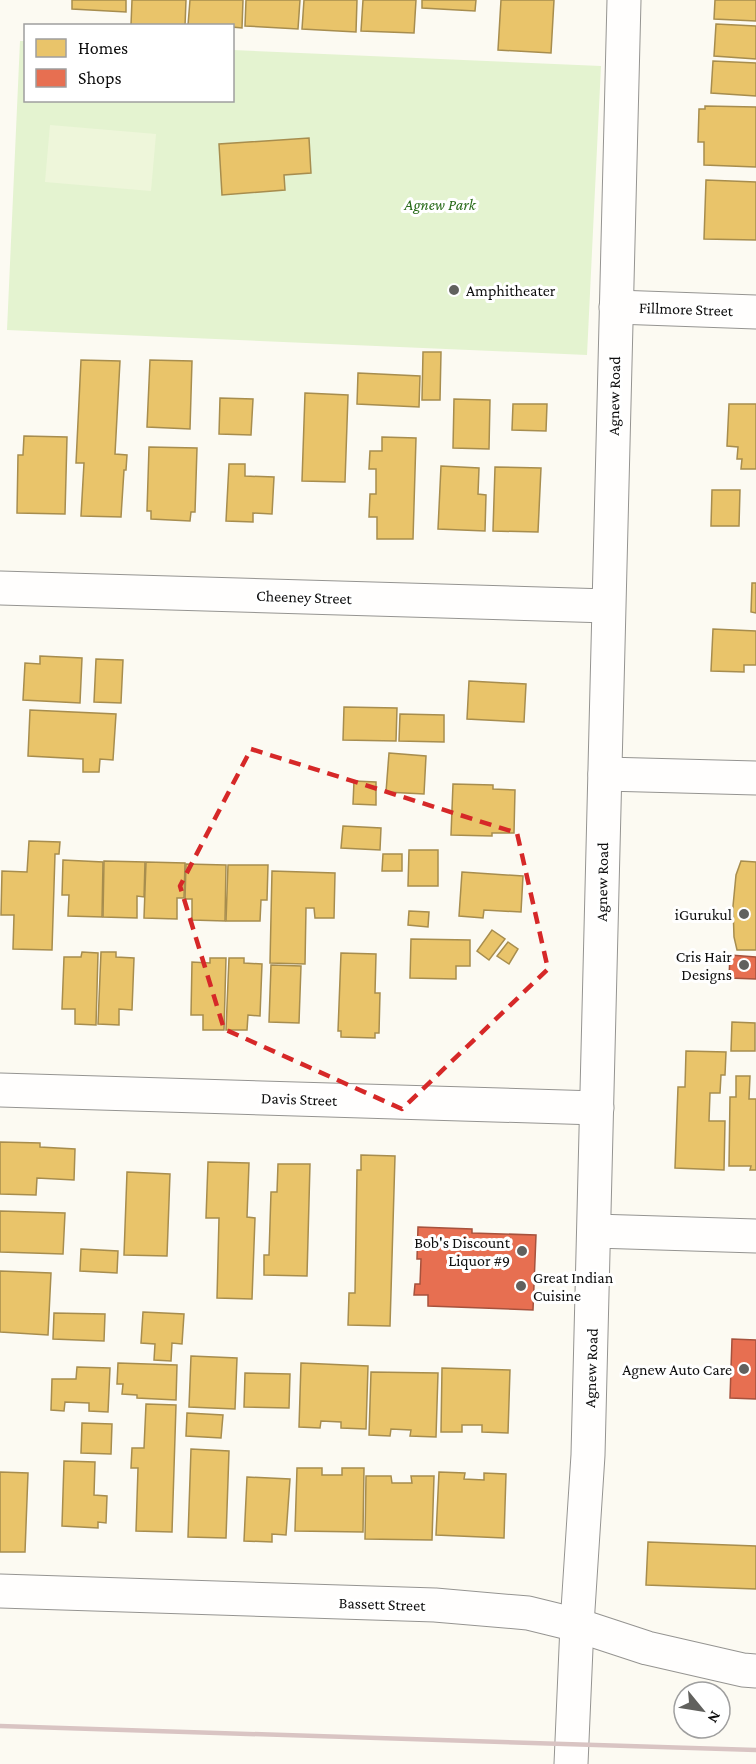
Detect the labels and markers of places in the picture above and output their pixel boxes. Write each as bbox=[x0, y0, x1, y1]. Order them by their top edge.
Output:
place label: Amphitheater bbox=[466, 282, 556, 300]
marker: Amphitheater bbox=[447, 283, 461, 297]
place label: iGurukul bbox=[675, 906, 732, 923]
marker: iGurukul bbox=[737, 907, 751, 921]
place label: Cris Hair Designs bbox=[676, 948, 732, 984]
marker: Cris Hair Designs bbox=[737, 958, 751, 972]
place label: Bob's Discount Liquor #9 bbox=[414, 1234, 511, 1270]
marker: Bob's Discount Liquor #9 bbox=[515, 1244, 529, 1258]
place label: Great Indian Cuisine bbox=[533, 1269, 614, 1304]
marker: Great Indian Cuisine bbox=[514, 1279, 528, 1293]
place label: Agnew Auto Care bbox=[622, 1361, 732, 1379]
marker: Agnew Auto Care bbox=[737, 1362, 751, 1376]

